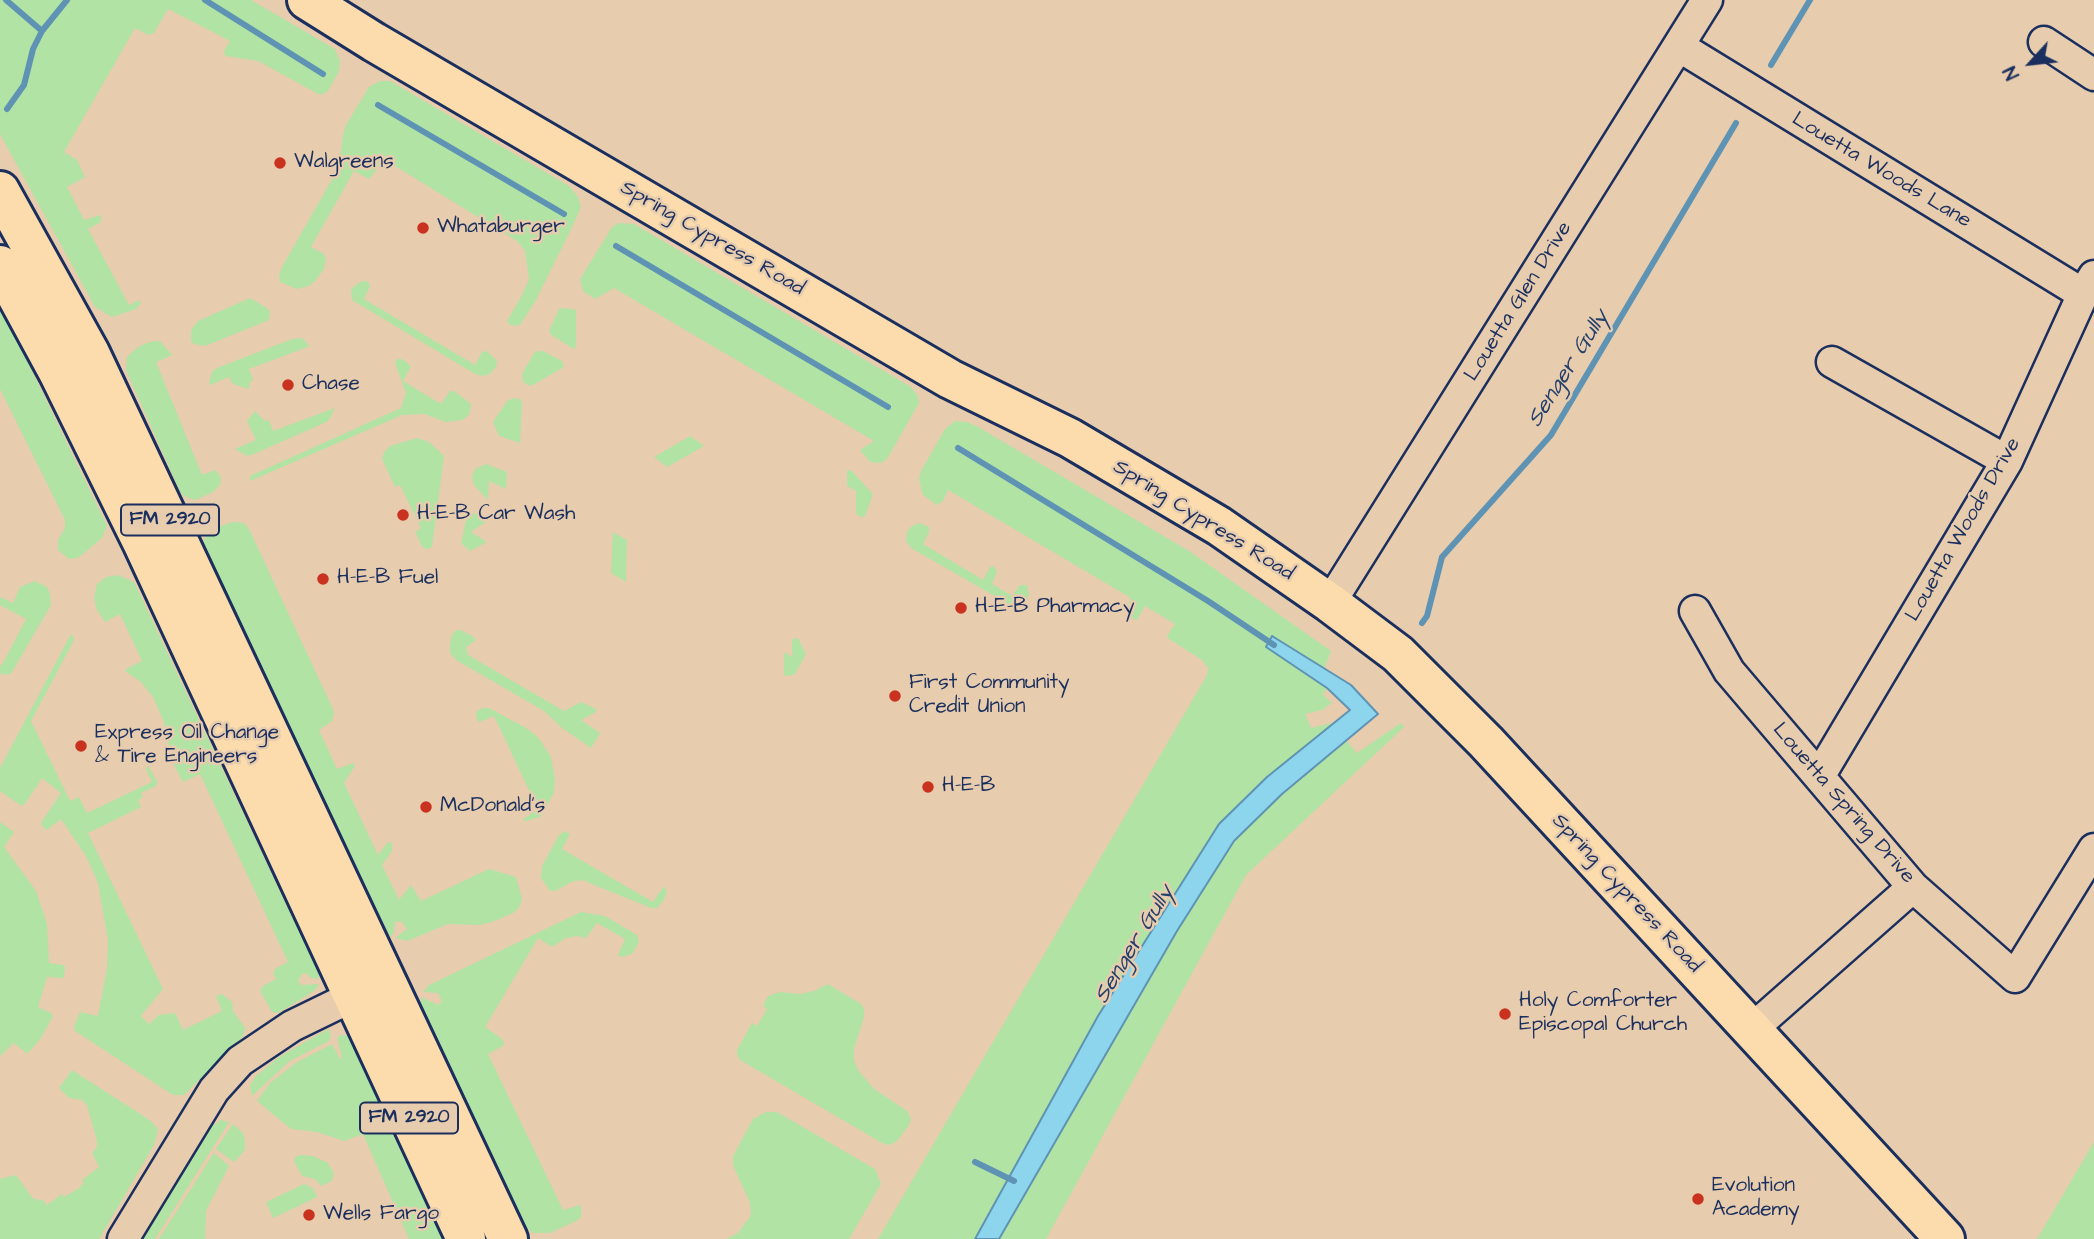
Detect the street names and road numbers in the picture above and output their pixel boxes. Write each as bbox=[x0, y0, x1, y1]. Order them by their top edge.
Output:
street label: Louetta Woods Lane bbox=[1787, 108, 1975, 234]
street label: Spring Cypress Road bbox=[615, 176, 809, 302]
street label: Louetta Glen Drive bbox=[1460, 218, 1578, 386]
street label: Louetta Woods Drive bbox=[1901, 434, 2027, 626]
street label: Spring Cypress Road bbox=[1108, 455, 1298, 587]
road number: FM 2920 bbox=[121, 505, 219, 536]
street label: Louetta Spring Drive bbox=[1766, 718, 1920, 890]
street label: Spring Cypress Road bbox=[1546, 809, 1706, 979]
road number: FM 2920 bbox=[360, 1102, 458, 1134]

